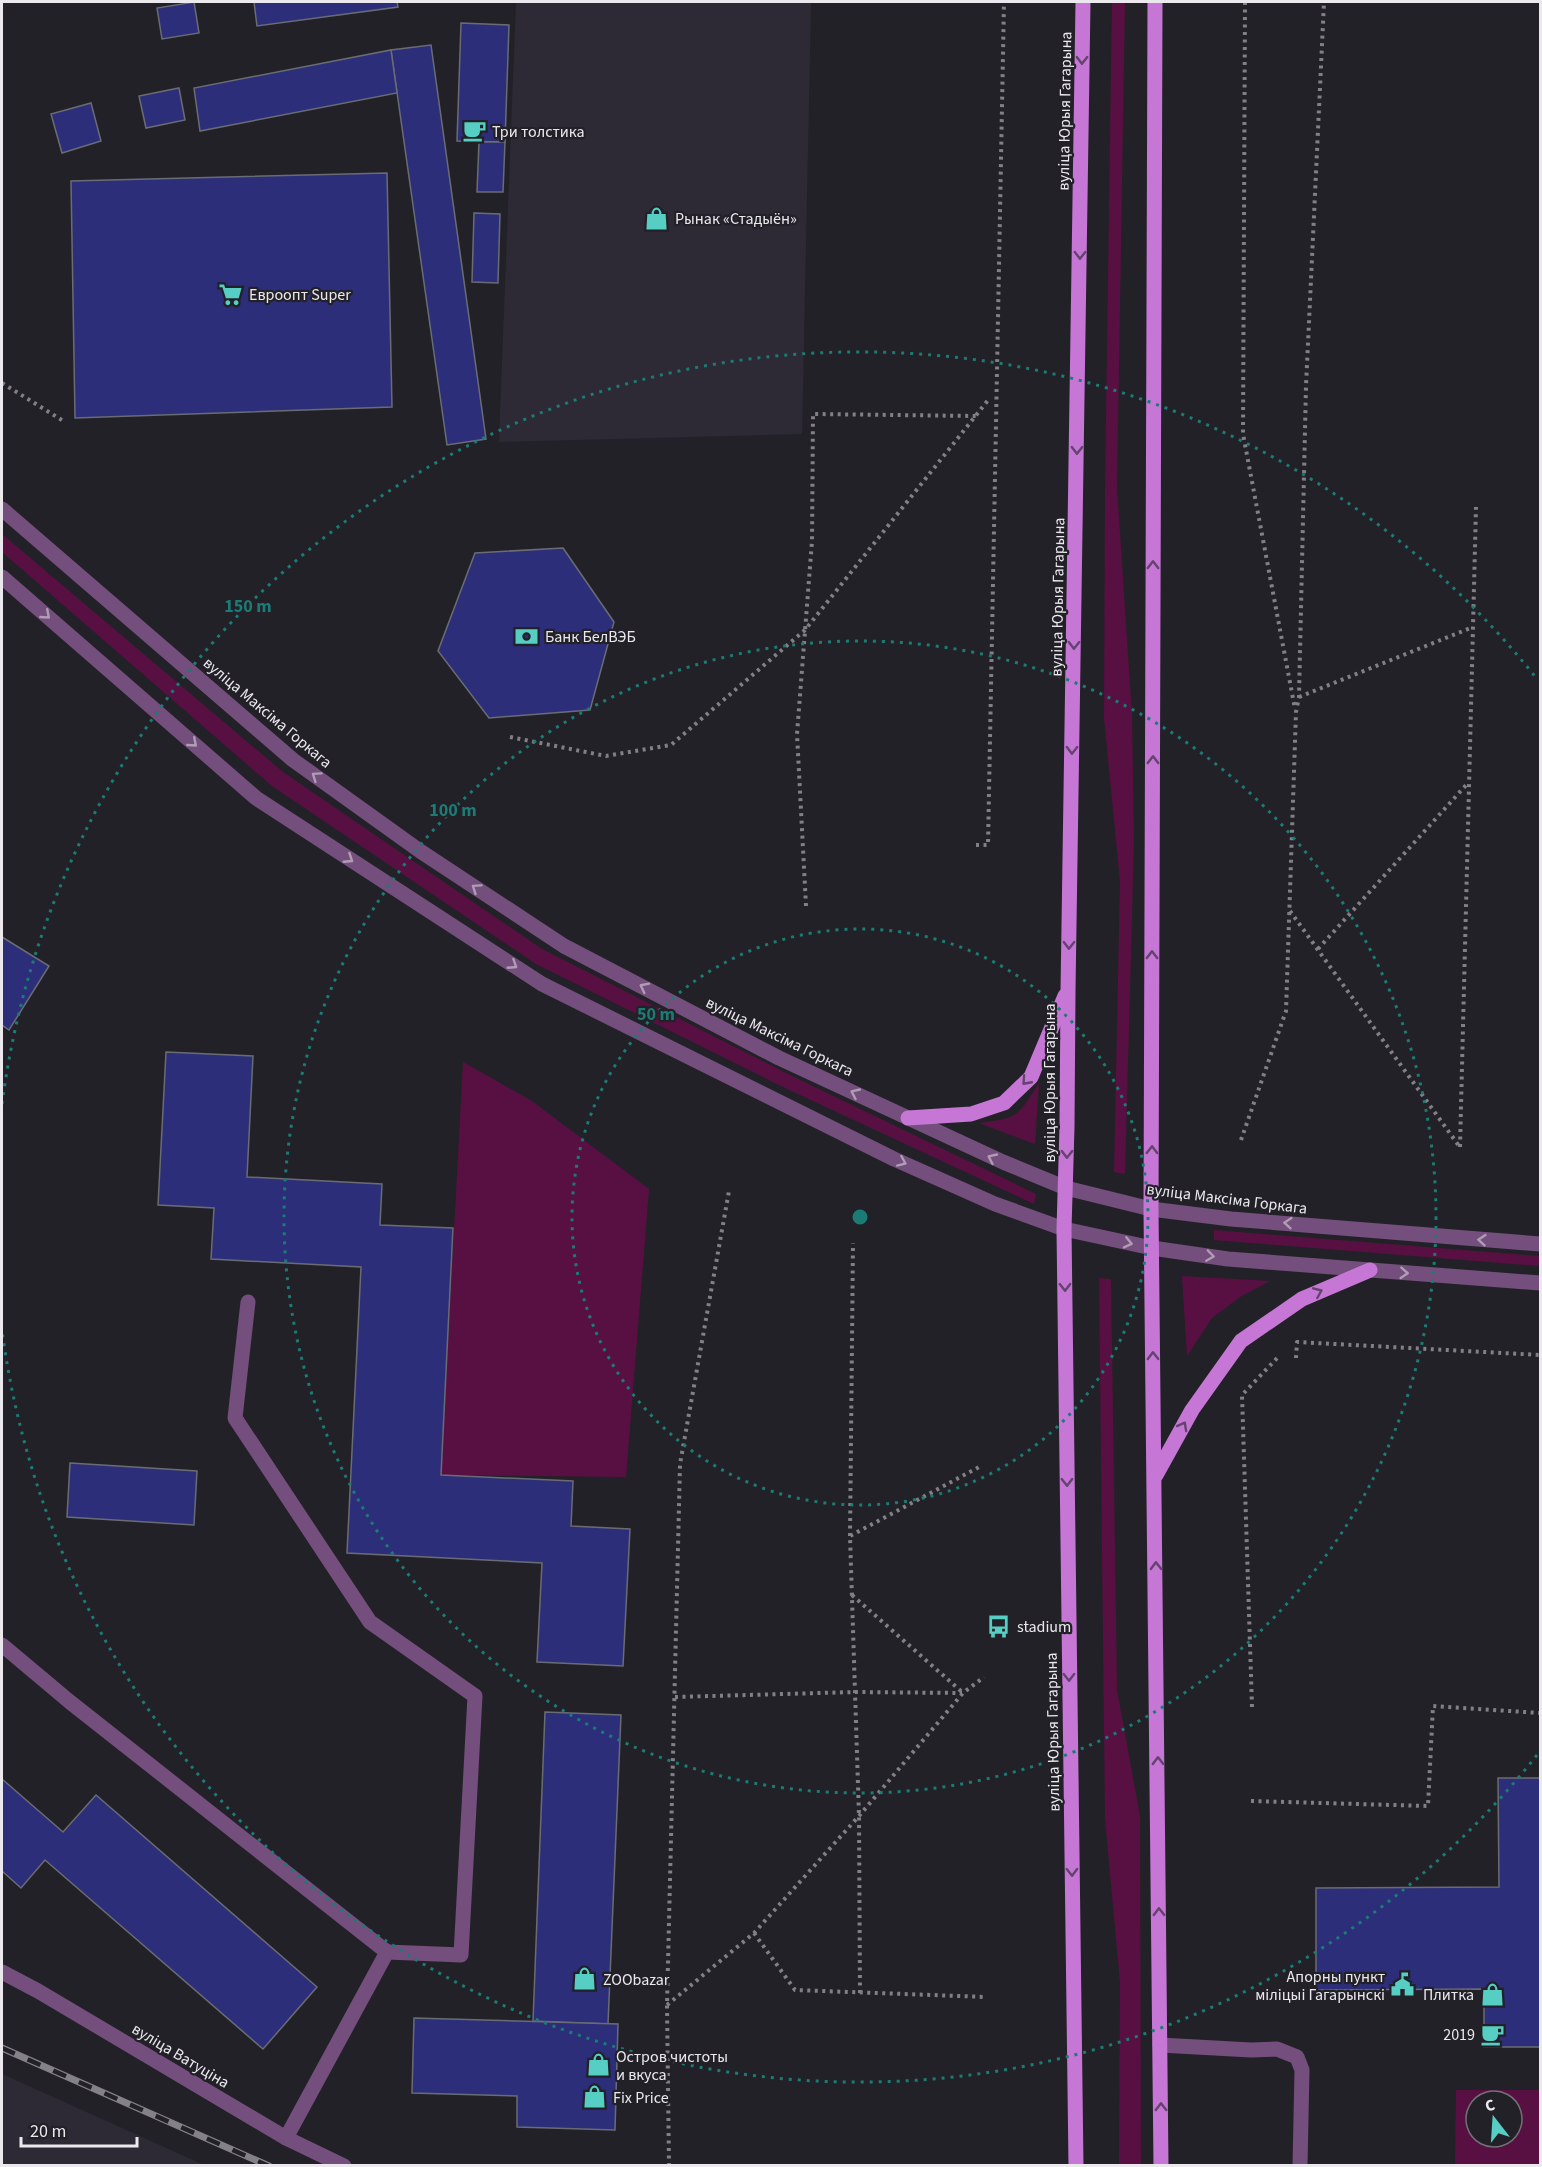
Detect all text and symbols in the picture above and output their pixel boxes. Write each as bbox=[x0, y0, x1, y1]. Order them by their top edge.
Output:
street label: вуліца Юрыя Гагарына bbox=[1053, 31, 1077, 191]
one-way arrow bbox=[1076, 55, 1088, 64]
cafe icon: Три толстика bbox=[461, 118, 487, 144]
place label: Три толстика bbox=[492, 121, 585, 143]
shop icon: Рынак «Стадыён» bbox=[644, 205, 670, 231]
place label: Рынак «Стадыён» bbox=[675, 208, 797, 230]
one-way arrow bbox=[1073, 250, 1086, 259]
supermarket icon: Евроопт Super bbox=[218, 281, 244, 307]
place label: Евроопт Super bbox=[249, 284, 351, 306]
one-way arrow bbox=[1071, 445, 1083, 454]
street label: вуліца Юрыя Гагарына bbox=[1046, 517, 1070, 677]
one-way arrow bbox=[1147, 561, 1159, 570]
text: 150 m bbox=[224, 594, 272, 619]
one-way arrow bbox=[39, 608, 50, 619]
bank icon: Банк БелВЭБ bbox=[514, 623, 540, 649]
place label: Банк БелВЭБ bbox=[545, 626, 636, 648]
one-way arrow bbox=[1068, 640, 1080, 649]
street label: вуліца Максіма Горкага bbox=[198, 652, 336, 773]
one-way arrow bbox=[186, 736, 197, 747]
one-way arrow bbox=[1066, 745, 1078, 754]
one-way arrow bbox=[1147, 756, 1159, 765]
one-way arrow bbox=[312, 773, 323, 784]
text: 100 m bbox=[429, 798, 477, 823]
one-way arrow bbox=[343, 851, 353, 863]
one-way arrow bbox=[472, 884, 483, 895]
one-way arrow bbox=[1062, 940, 1075, 949]
one-way arrow bbox=[1146, 951, 1158, 960]
one-way arrow bbox=[507, 957, 517, 969]
one-way arrow bbox=[639, 983, 650, 994]
street label: вуліца Максіма Горкага bbox=[702, 992, 857, 1082]
text: 50 m bbox=[637, 1002, 675, 1027]
street label: вуліца Юрыя Гагарына bbox=[1039, 1003, 1061, 1163]
one-way arrow bbox=[1022, 1075, 1033, 1086]
one-way arrow bbox=[851, 1089, 862, 1101]
one-way arrow bbox=[1146, 1146, 1158, 1155]
one-way arrow bbox=[1060, 1150, 1073, 1159]
one-way arrow bbox=[988, 1153, 999, 1165]
one-way arrow bbox=[895, 1155, 906, 1167]
street label: вуліца Максіма Горкага bbox=[1145, 1178, 1309, 1220]
centre of rings bbox=[850, 1207, 870, 1227]
one-way arrow bbox=[1283, 1217, 1292, 1230]
one-way arrow bbox=[1478, 1233, 1487, 1246]
one-way arrow bbox=[1123, 1236, 1133, 1249]
one-way arrow bbox=[1205, 1250, 1214, 1262]
one-way arrow bbox=[1399, 1266, 1408, 1279]
one-way arrow bbox=[1058, 1283, 1071, 1292]
one-way arrow bbox=[1312, 1287, 1323, 1299]
one-way arrow bbox=[1147, 1351, 1159, 1360]
one-way arrow bbox=[1176, 1422, 1187, 1432]
one-way arrow bbox=[1061, 1478, 1073, 1487]
one-way arrow bbox=[1150, 1562, 1162, 1571]
bus stop icon: stadium bbox=[986, 1613, 1012, 1639]
place label: stadium bbox=[1017, 1616, 1071, 1638]
street label: вуліца Юрыя Гагарына bbox=[1041, 1652, 1065, 1812]
one-way arrow bbox=[1063, 1673, 1076, 1682]
one-way arrow bbox=[1151, 1757, 1164, 1766]
one-way arrow bbox=[1066, 1868, 1078, 1877]
one-way arrow bbox=[1153, 1908, 1165, 1917]
shop icon: ZOObazar bbox=[572, 1966, 598, 1992]
place label: Апорны пункт міліцыі Гагарынскі bbox=[1255, 1966, 1385, 2006]
place label: ZOObazar bbox=[603, 1969, 670, 1991]
public building icon: Апорны пункт міліцыі Гагарынскі bbox=[1390, 1972, 1416, 1998]
shop icon: Плитка bbox=[1479, 1981, 1505, 2007]
place label: Плитка bbox=[1423, 1984, 1474, 2006]
street label: вуліца Ватуціна bbox=[128, 2018, 233, 2094]
cafe icon: 2019 bbox=[1480, 2021, 1506, 2047]
place label: 2019 bbox=[1443, 2024, 1475, 2046]
place label: Остров чистоты и вкуса bbox=[616, 2046, 728, 2086]
shop icon: Остров чистоты и вкуса bbox=[585, 2052, 611, 2078]
shop icon: Fix Price bbox=[582, 2084, 608, 2110]
place label: Fix Price bbox=[613, 2087, 669, 2109]
north arrow bbox=[1464, 2089, 1524, 2149]
text: С bbox=[1482, 2094, 1498, 2117]
one-way arrow bbox=[1155, 2103, 1167, 2112]
scale bar bbox=[21, 2110, 136, 2148]
text: 20 m bbox=[30, 2119, 66, 2144]

